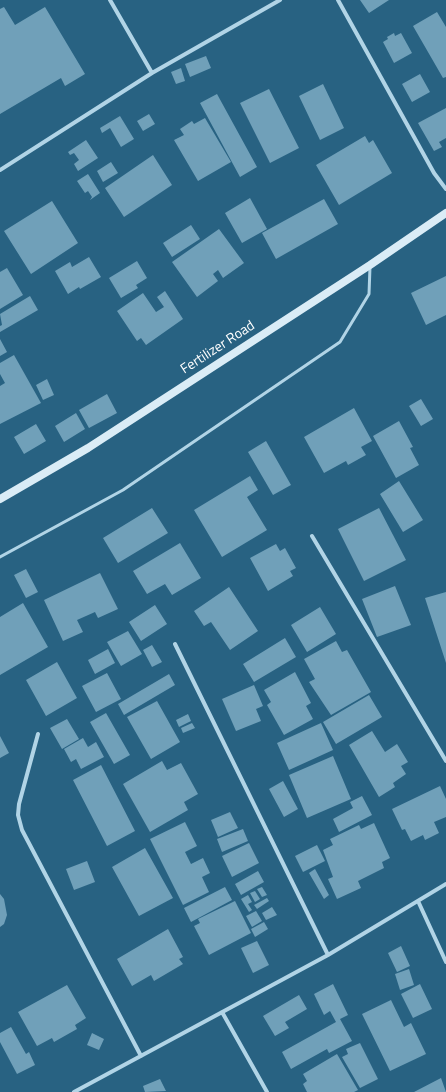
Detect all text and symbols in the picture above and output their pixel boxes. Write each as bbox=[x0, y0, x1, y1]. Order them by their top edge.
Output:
street label: Fertilizer Road bbox=[178, 318, 258, 378]

